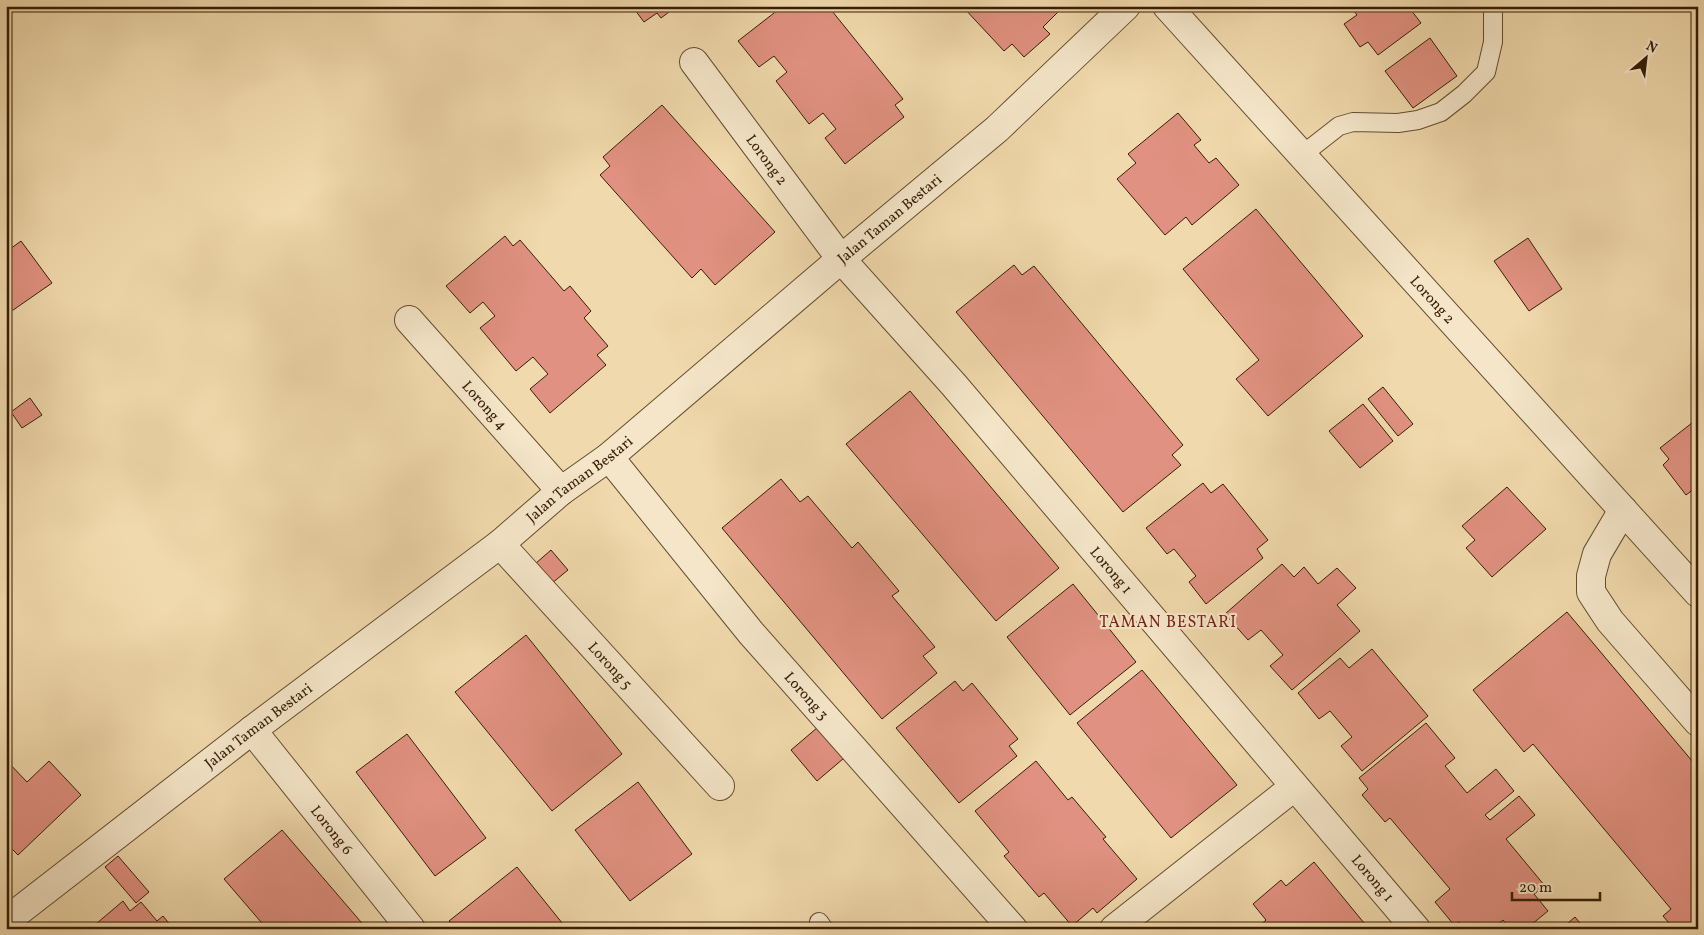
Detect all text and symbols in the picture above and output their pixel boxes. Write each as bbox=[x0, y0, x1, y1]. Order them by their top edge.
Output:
north arrow bbox=[1622, 32, 1672, 82]
text: N bbox=[1642, 37, 1660, 59]
street label: Lorong 2 bbox=[740, 131, 792, 190]
street label: Jalan Taman Bestari bbox=[833, 170, 947, 270]
street label: Lorong 2 bbox=[1404, 272, 1459, 329]
street label: Lorong 4 bbox=[456, 377, 511, 435]
street label: Jalan Taman Bestari bbox=[522, 432, 638, 529]
street label: Lorong 1 bbox=[1084, 543, 1136, 599]
district label: TAMAN BESTARI bbox=[1099, 612, 1237, 634]
street label: Lorong 5 bbox=[582, 638, 636, 695]
street label: Lorong 3 bbox=[778, 668, 833, 725]
street label: Jalan Taman Bestari bbox=[201, 679, 317, 775]
street label: Lorong 6 bbox=[304, 802, 357, 860]
street label: Lorong 1 bbox=[1345, 851, 1398, 907]
scale bar bbox=[1512, 870, 1599, 902]
text: 20 m bbox=[1519, 878, 1552, 899]

